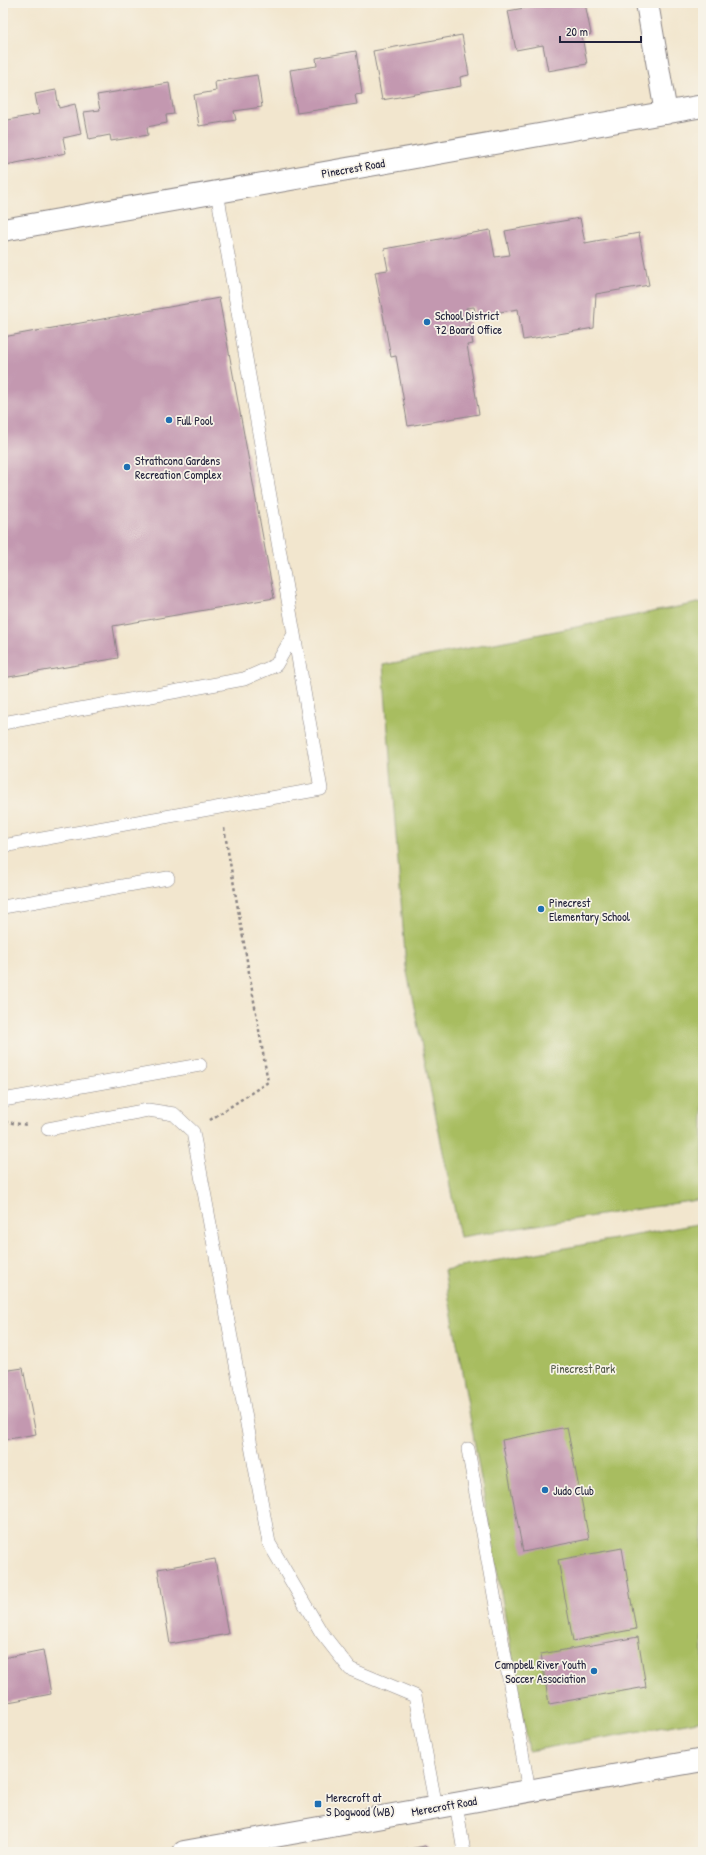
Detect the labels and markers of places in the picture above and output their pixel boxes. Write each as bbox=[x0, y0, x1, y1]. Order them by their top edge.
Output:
place label: School District 72 Board Office bbox=[435, 307, 502, 338]
marker: School District 72 Board Office bbox=[422, 317, 432, 327]
place label: Full Pool bbox=[176, 412, 214, 429]
marker: Full Pool bbox=[164, 415, 174, 425]
place label: Strathcona Gardens Recreation Complex bbox=[135, 452, 222, 483]
marker: Strathcona Gardens Recreation Complex bbox=[122, 462, 132, 472]
place label: Pinecrest Elementary School bbox=[549, 894, 631, 925]
marker: Pinecrest Elementary School bbox=[536, 904, 546, 914]
place label: Judo Club bbox=[553, 1482, 594, 1499]
marker: Judo Club bbox=[540, 1485, 550, 1495]
place label: Campbell River Youth Soccer Association bbox=[495, 1656, 586, 1687]
marker: Campbell River Youth Soccer Association bbox=[589, 1666, 599, 1676]
place label: Merecroft at S Dogwood (WB) bbox=[326, 1789, 395, 1820]
marker: Merecroft at S Dogwood (WB) bbox=[313, 1799, 323, 1809]

